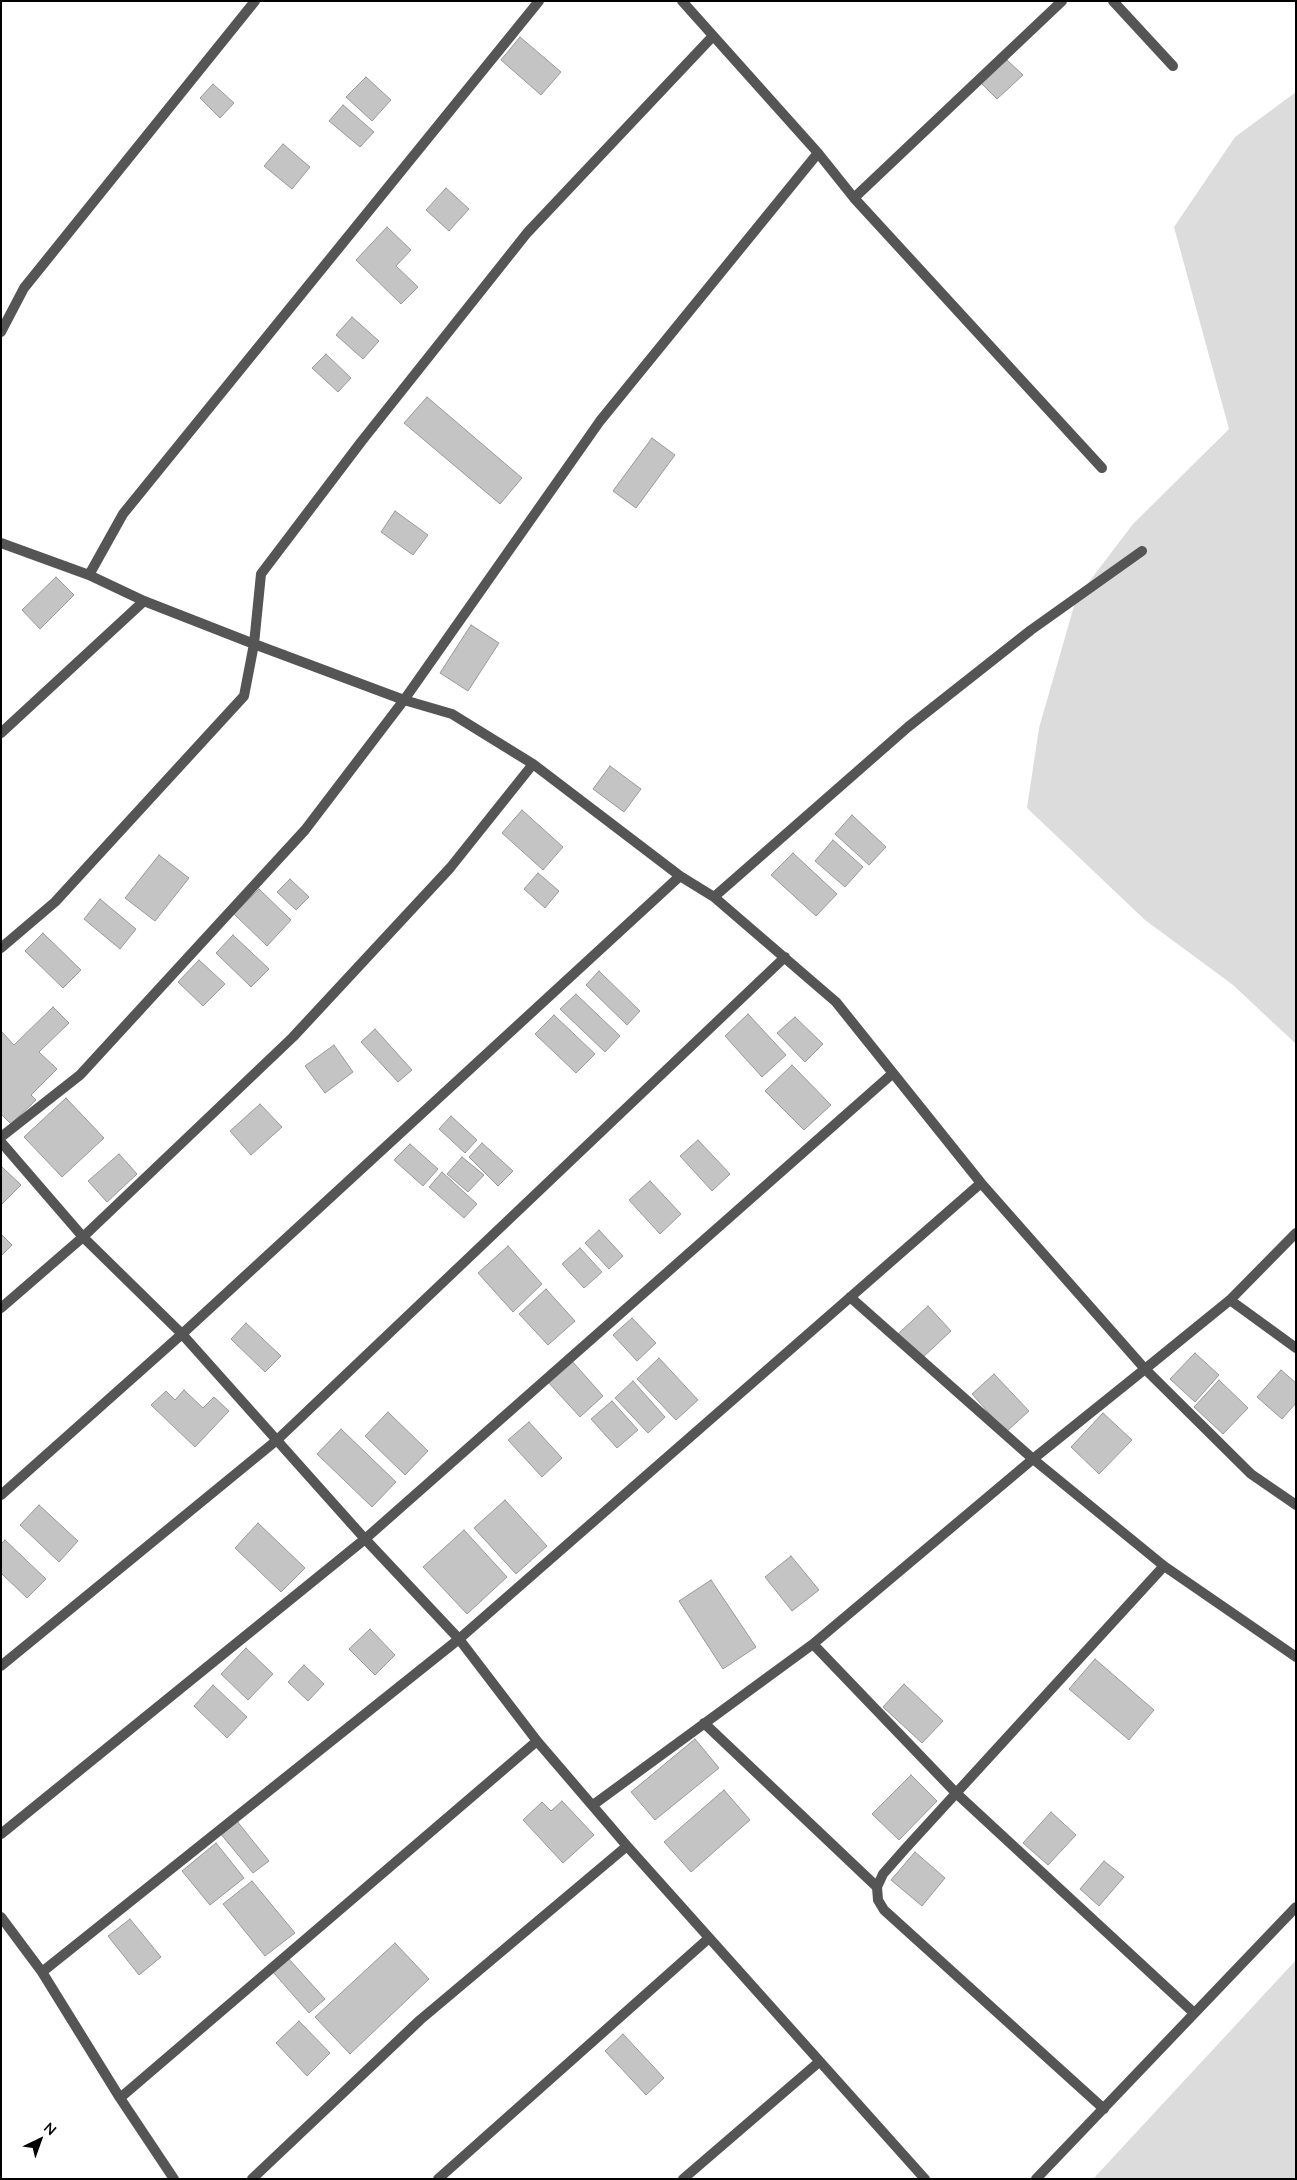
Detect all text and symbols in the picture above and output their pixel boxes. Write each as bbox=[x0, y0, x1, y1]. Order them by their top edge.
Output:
north arrow bbox=[15, 2115, 65, 2165]
text: N bbox=[41, 2119, 60, 2138]

